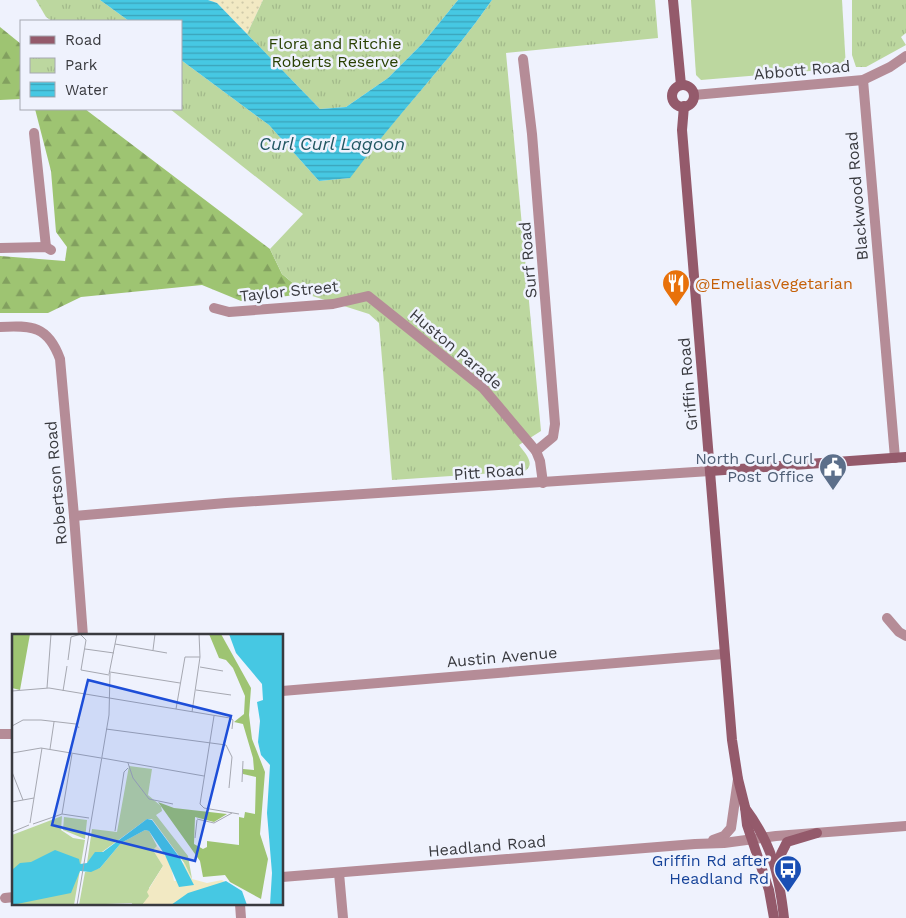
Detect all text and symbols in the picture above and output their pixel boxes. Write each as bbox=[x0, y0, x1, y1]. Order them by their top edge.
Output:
legend bbox=[20, 20, 182, 110]
text: Road bbox=[65, 31, 102, 49]
park label: Flora and Ritchie Roberts Reserve bbox=[268, 34, 402, 71]
text: Park bbox=[65, 56, 98, 74]
street label: Abbott Road bbox=[753, 56, 851, 84]
text: Water bbox=[65, 81, 108, 99]
street label: Blackwood Road bbox=[842, 131, 872, 261]
water label: Curl Curl Lagoon bbox=[259, 133, 405, 154]
street label: Surf Road bbox=[515, 221, 541, 299]
restaurant icon: @EmeliasVegetarian bbox=[661, 268, 691, 307]
place label: @EmeliasVegetarian bbox=[695, 274, 853, 293]
street label: Taylor Street bbox=[239, 276, 340, 306]
street label: Huston Parade bbox=[406, 305, 506, 393]
street label: Griffin Road bbox=[674, 337, 702, 431]
street label: Robertson Road bbox=[41, 420, 71, 546]
place label: North Curl Curl Post Office bbox=[695, 449, 814, 486]
public building icon: North Curl Curl Post Office bbox=[818, 452, 848, 491]
street label: Pitt Road bbox=[453, 460, 525, 484]
inset map bbox=[12, 634, 284, 906]
street label: Austin Avenue bbox=[446, 643, 558, 671]
street label: Headland Road bbox=[427, 831, 547, 861]
place label: Griffin Rd after Headland Rd bbox=[652, 851, 769, 888]
bus stop icon: Griffin Rd after Headland Rd bbox=[773, 854, 803, 893]

